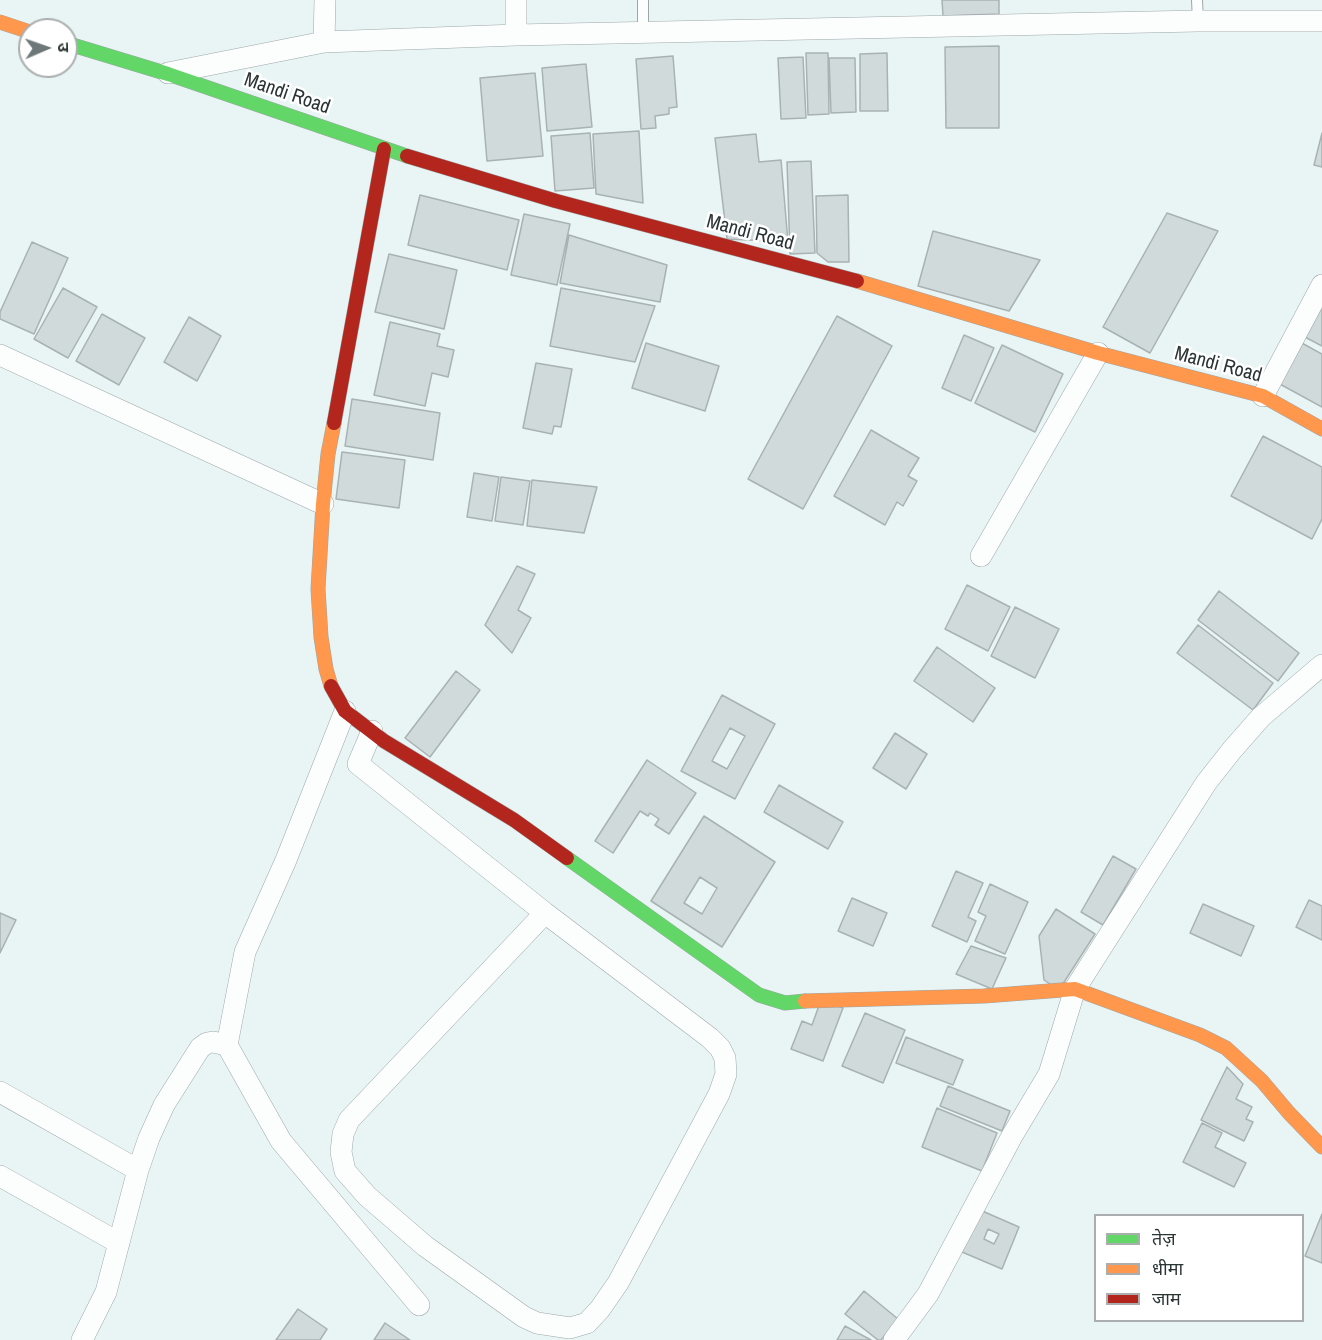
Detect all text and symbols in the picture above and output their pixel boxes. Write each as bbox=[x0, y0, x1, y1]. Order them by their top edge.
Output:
north arrow bbox=[18, 18, 78, 78]
text: उ bbox=[53, 42, 75, 53]
street label: Mandi Road bbox=[241, 68, 333, 120]
street label: Mandi Road bbox=[704, 210, 796, 256]
street label: Mandi Road bbox=[1172, 342, 1264, 388]
legend bbox=[1094, 1214, 1304, 1322]
text: तेज़ bbox=[1152, 1226, 1176, 1251]
text: धीमा bbox=[1152, 1256, 1183, 1281]
text: जाम bbox=[1152, 1286, 1181, 1311]

